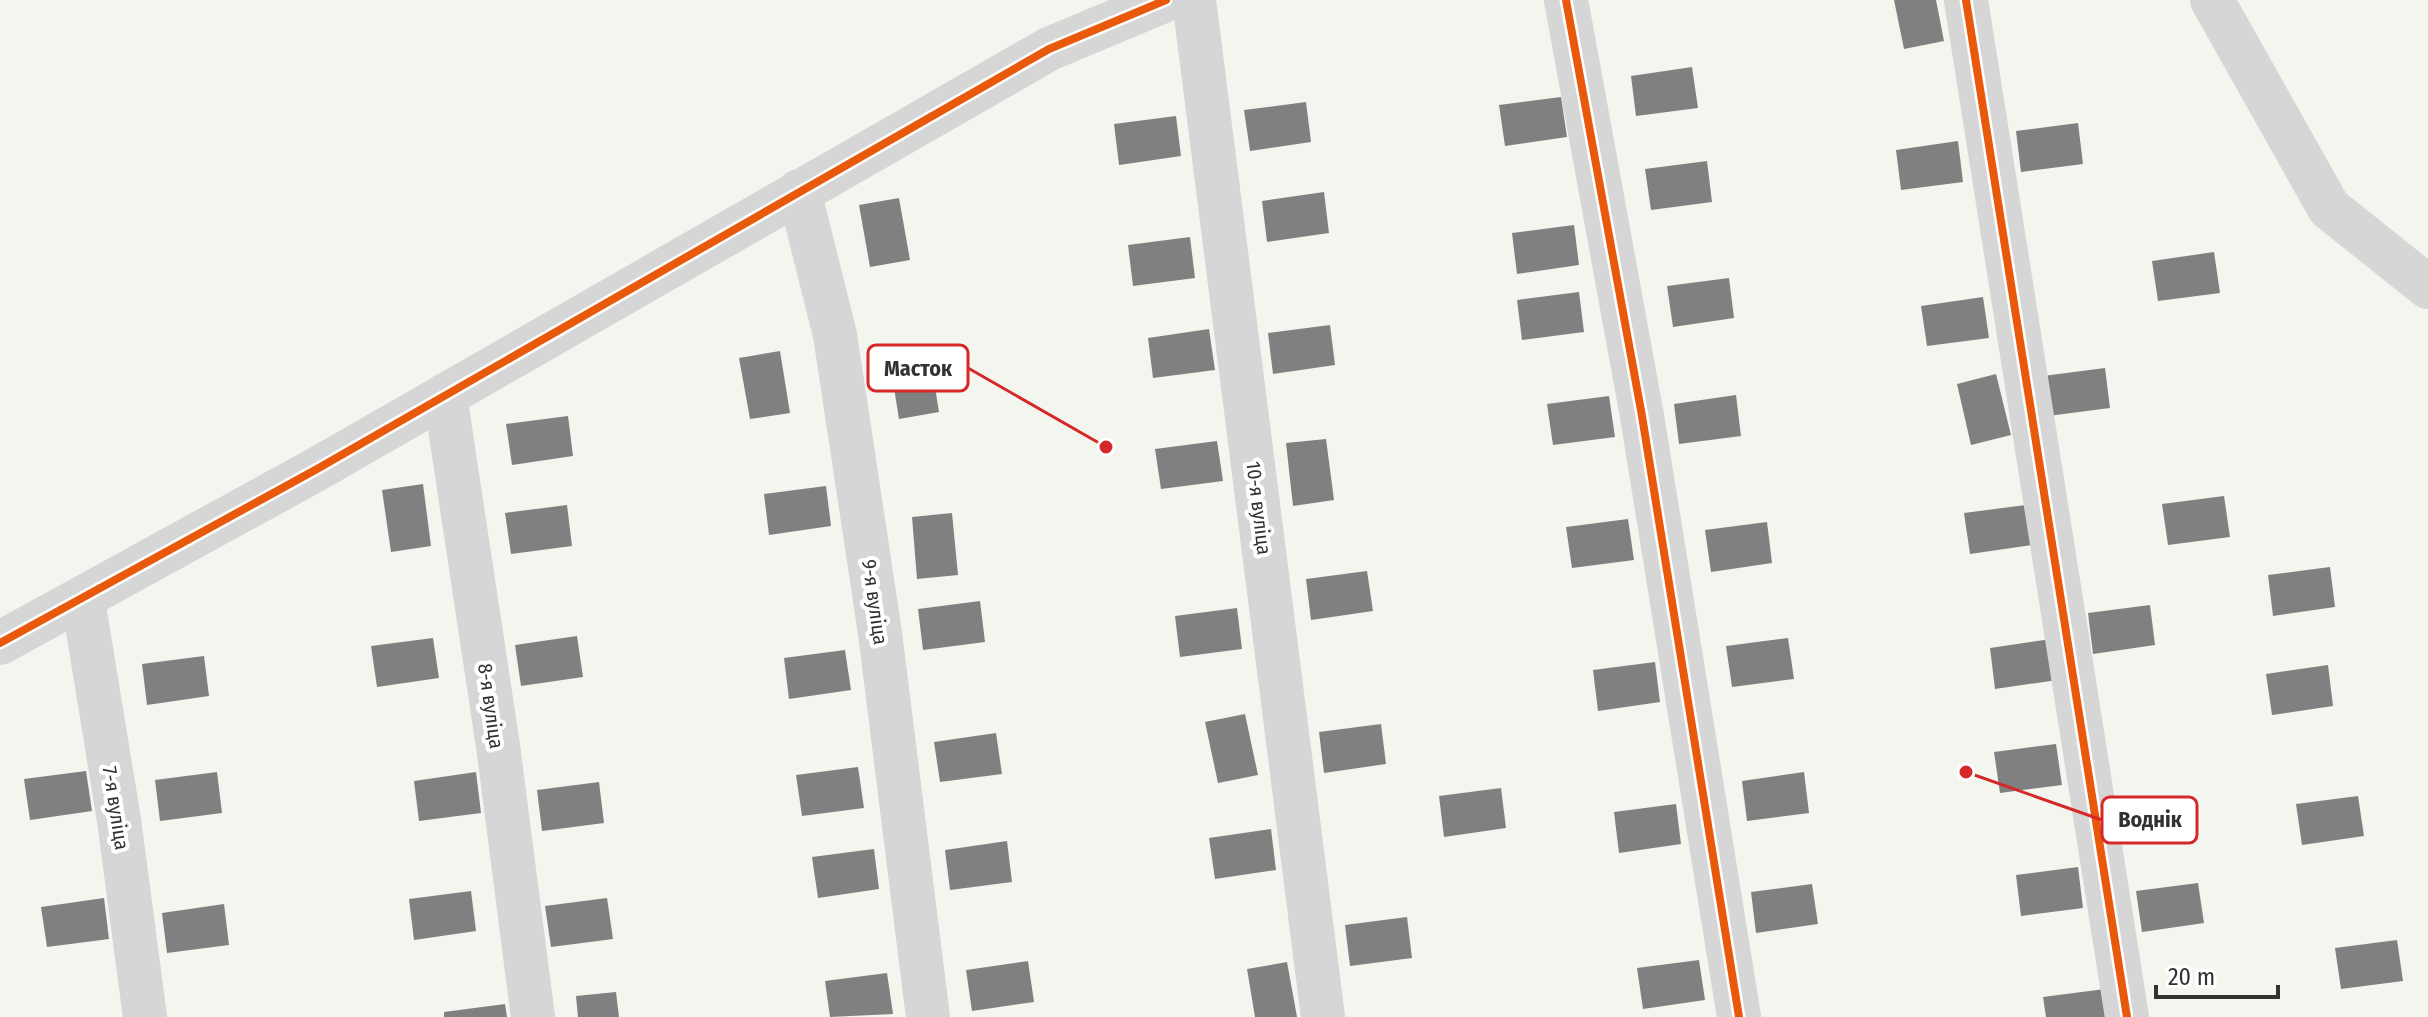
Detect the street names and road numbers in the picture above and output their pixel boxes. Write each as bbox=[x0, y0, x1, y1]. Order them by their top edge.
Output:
street label: 10-я вуліца bbox=[1241, 460, 1277, 556]
street label: 9-я вуліца bbox=[857, 558, 893, 646]
street label: 8-я вуліца bbox=[473, 662, 509, 750]
street label: 7-я вуліца bbox=[98, 765, 134, 851]

